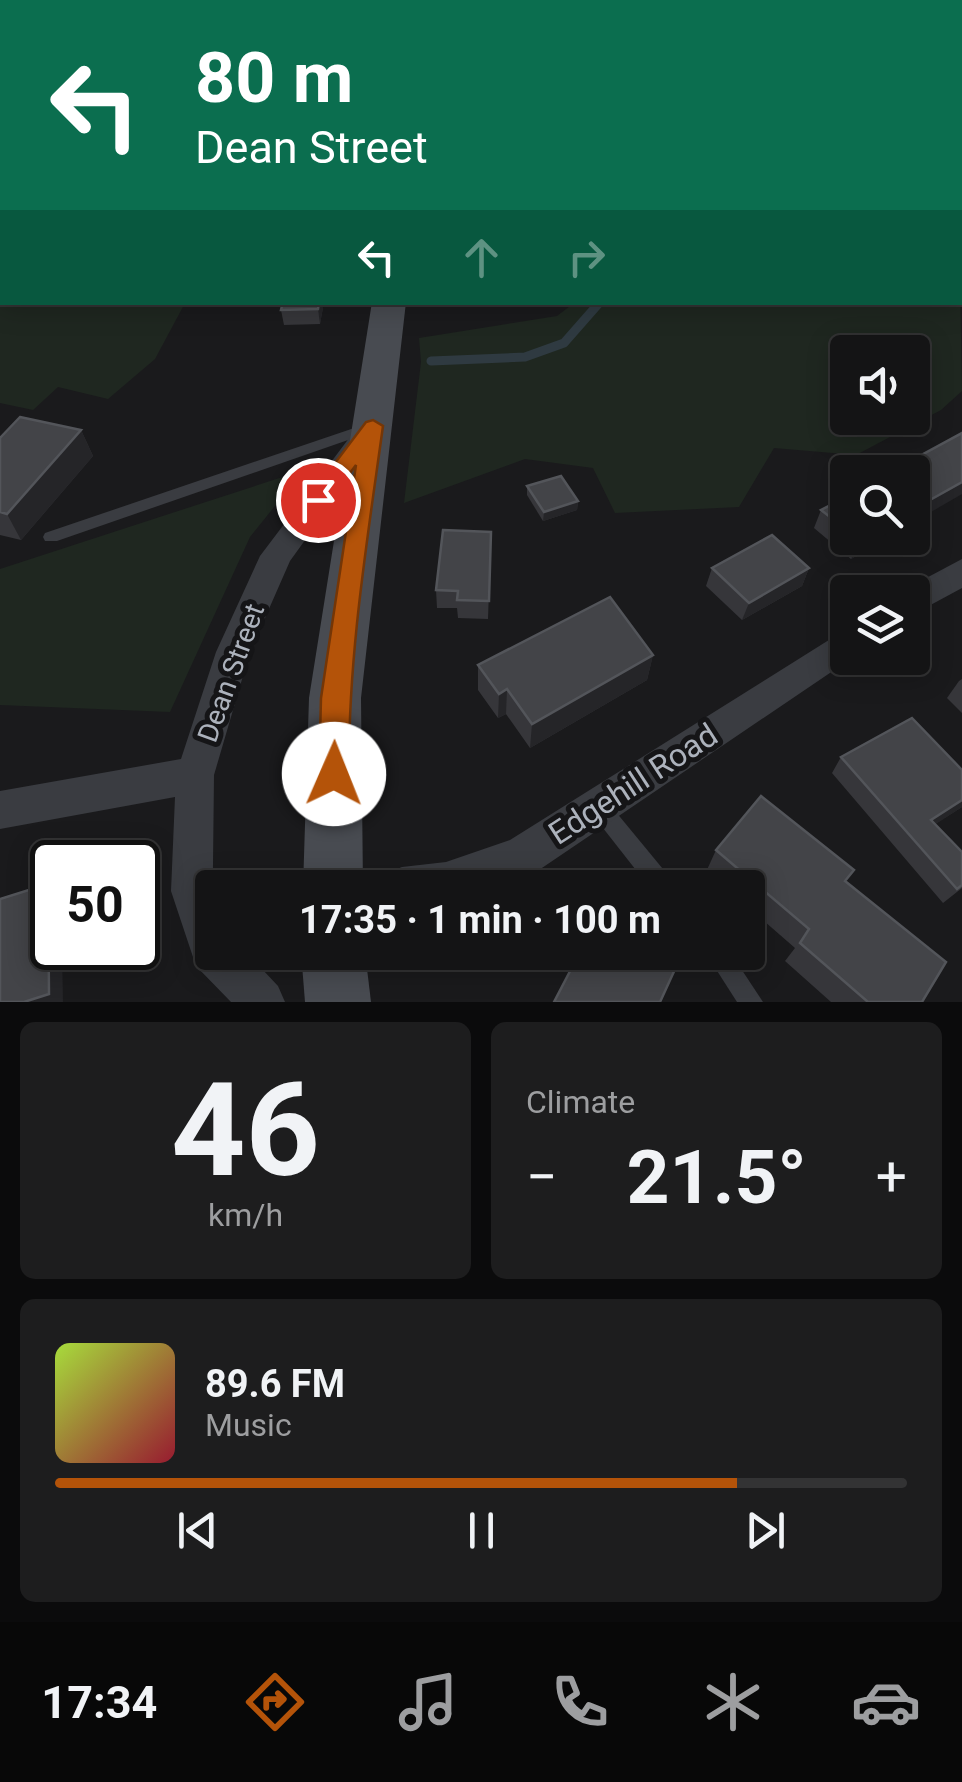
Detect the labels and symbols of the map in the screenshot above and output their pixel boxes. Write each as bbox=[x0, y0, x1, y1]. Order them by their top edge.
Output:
pin bbox=[276, 458, 361, 543]
street label: Dean Street bbox=[191, 599, 271, 747]
street label: Edgehill Road bbox=[542, 715, 724, 853]
position arrow bbox=[282, 722, 386, 826]
speed limit sign: 50 bbox=[30, 840, 160, 970]

